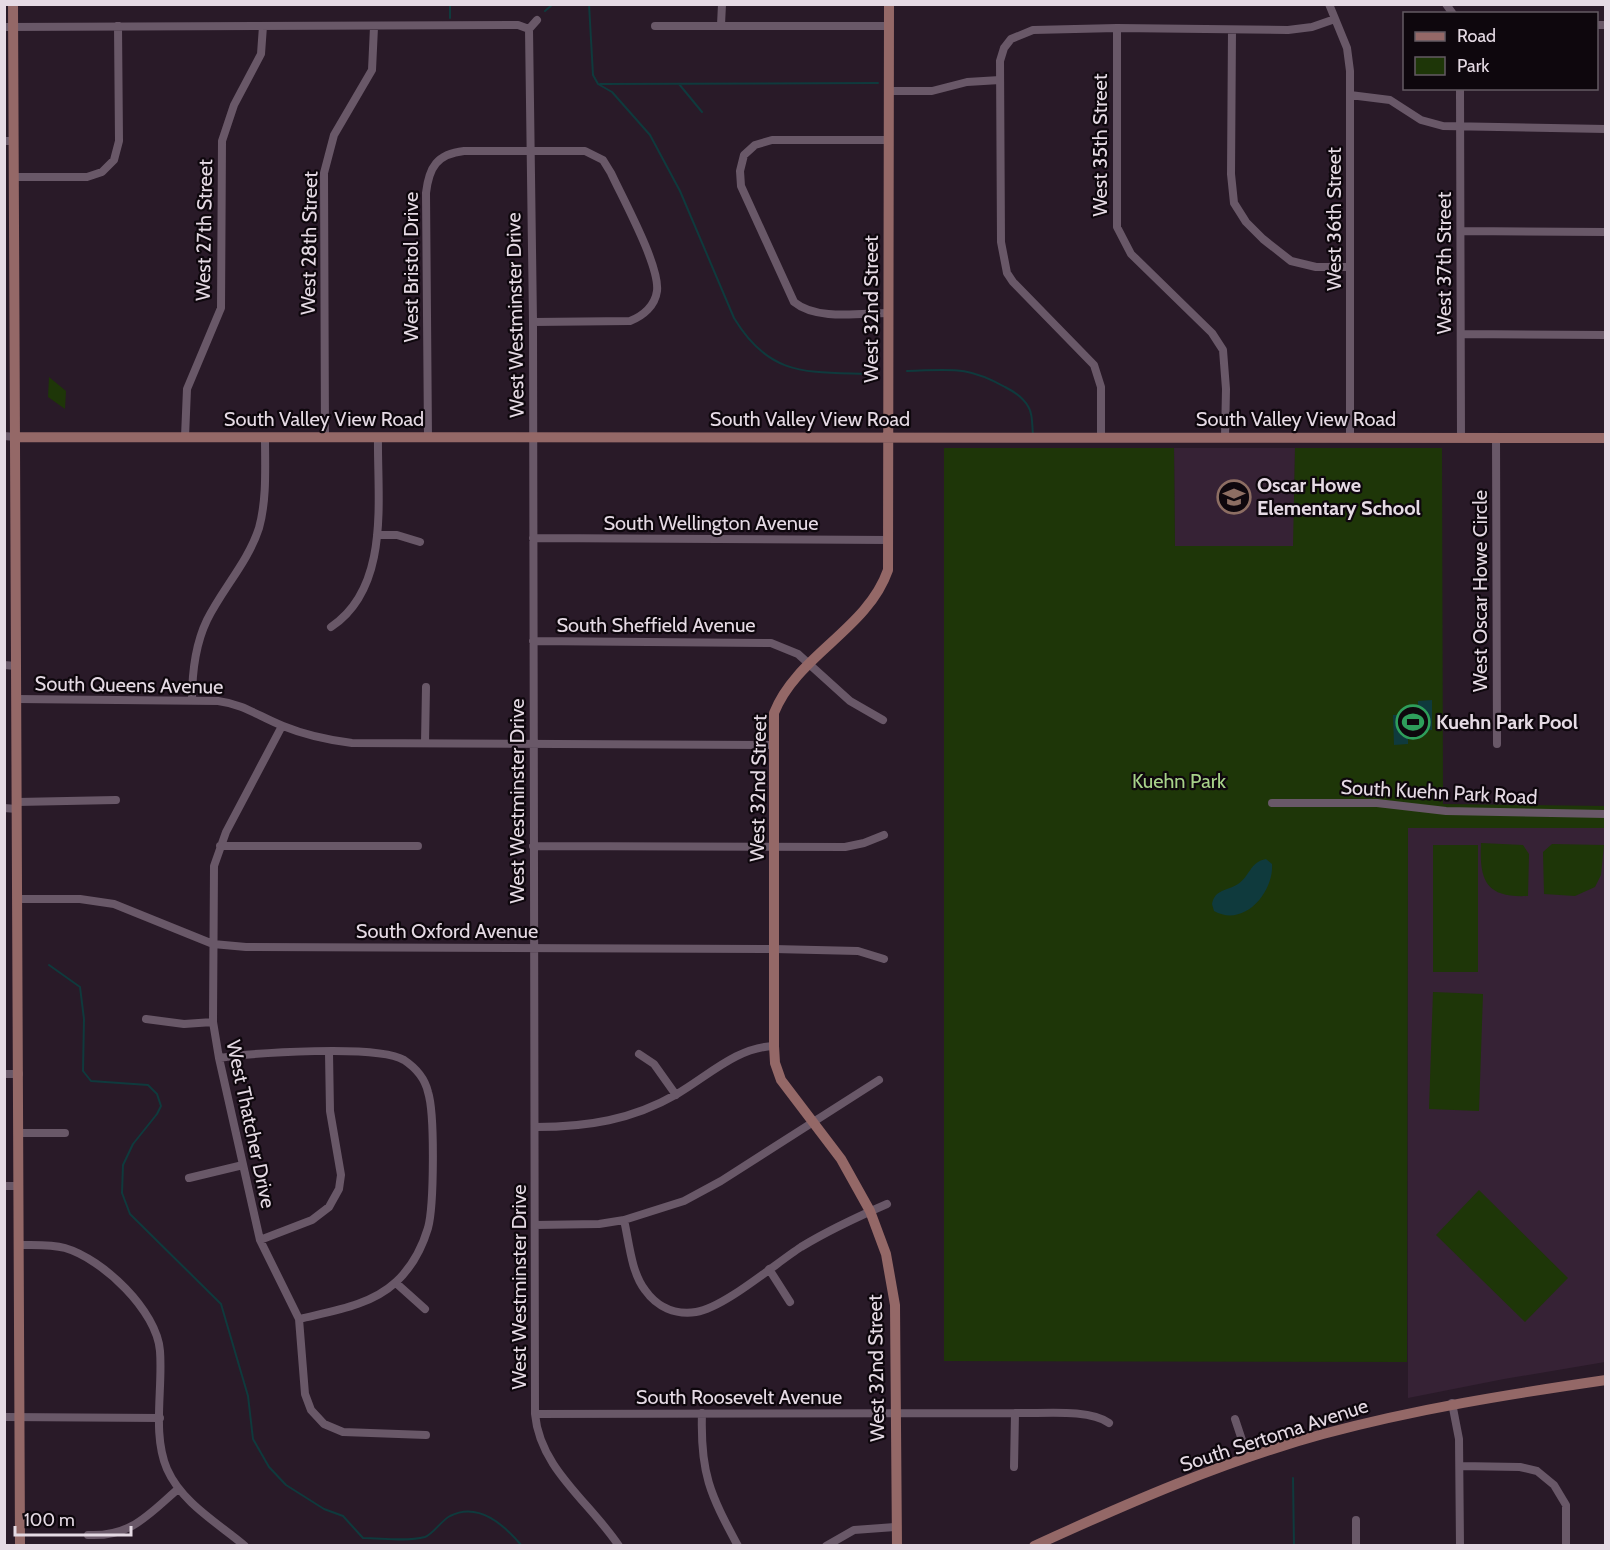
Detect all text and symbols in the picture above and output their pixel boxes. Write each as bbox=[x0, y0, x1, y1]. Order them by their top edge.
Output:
legend bbox=[1403, 12, 1598, 90]
text: Road bbox=[1457, 25, 1496, 47]
text: Park bbox=[1457, 55, 1490, 77]
street label: West 35th Street bbox=[1088, 73, 1112, 217]
street label: West 36th Street bbox=[1322, 147, 1346, 291]
street label: West 27th Street bbox=[191, 159, 217, 301]
street label: West 28th Street bbox=[296, 171, 322, 315]
street label: West Bristol Drive bbox=[399, 192, 423, 342]
street label: West 37th Street bbox=[1432, 192, 1456, 334]
street label: West Westminster Drive bbox=[501, 212, 529, 418]
street label: West 32nd Street bbox=[859, 235, 883, 383]
street label: South Valley View Road bbox=[224, 407, 424, 431]
street label: South Valley View Road bbox=[710, 407, 910, 431]
street label: South Valley View Road bbox=[1196, 407, 1396, 431]
place label: Oscar Howe Elementary School bbox=[1257, 473, 1421, 520]
school or university icon: Oscar Howe Elementary School bbox=[1216, 479, 1252, 515]
street label: West Oscar Howe Circle bbox=[1468, 490, 1492, 692]
street label: South Wellington Avenue bbox=[603, 511, 819, 535]
street label: South Sheffield Avenue bbox=[556, 613, 756, 637]
street label: South Queens Avenue bbox=[34, 671, 224, 699]
street label: West Westminster Drive bbox=[505, 698, 529, 904]
sports icon: Kuehn Park Pool bbox=[1395, 704, 1431, 740]
place label: Kuehn Park Pool bbox=[1436, 710, 1578, 734]
street label: West 32nd Street bbox=[745, 714, 771, 862]
park label: Kuehn Park bbox=[1132, 769, 1226, 793]
street label: South Kuehn Park Road bbox=[1340, 775, 1538, 809]
street label: South Oxford Avenue bbox=[356, 919, 538, 943]
street label: West Thatcher Drive bbox=[221, 1038, 281, 1210]
street label: West Westminster Drive bbox=[507, 1184, 531, 1390]
street label: West 32nd Street bbox=[863, 1294, 889, 1442]
street label: South Roosevelt Avenue bbox=[636, 1385, 842, 1409]
street label: South Sertoma Avenue bbox=[1177, 1393, 1371, 1477]
scale bar bbox=[15, 1499, 130, 1537]
text: 100 m bbox=[24, 1509, 75, 1531]

